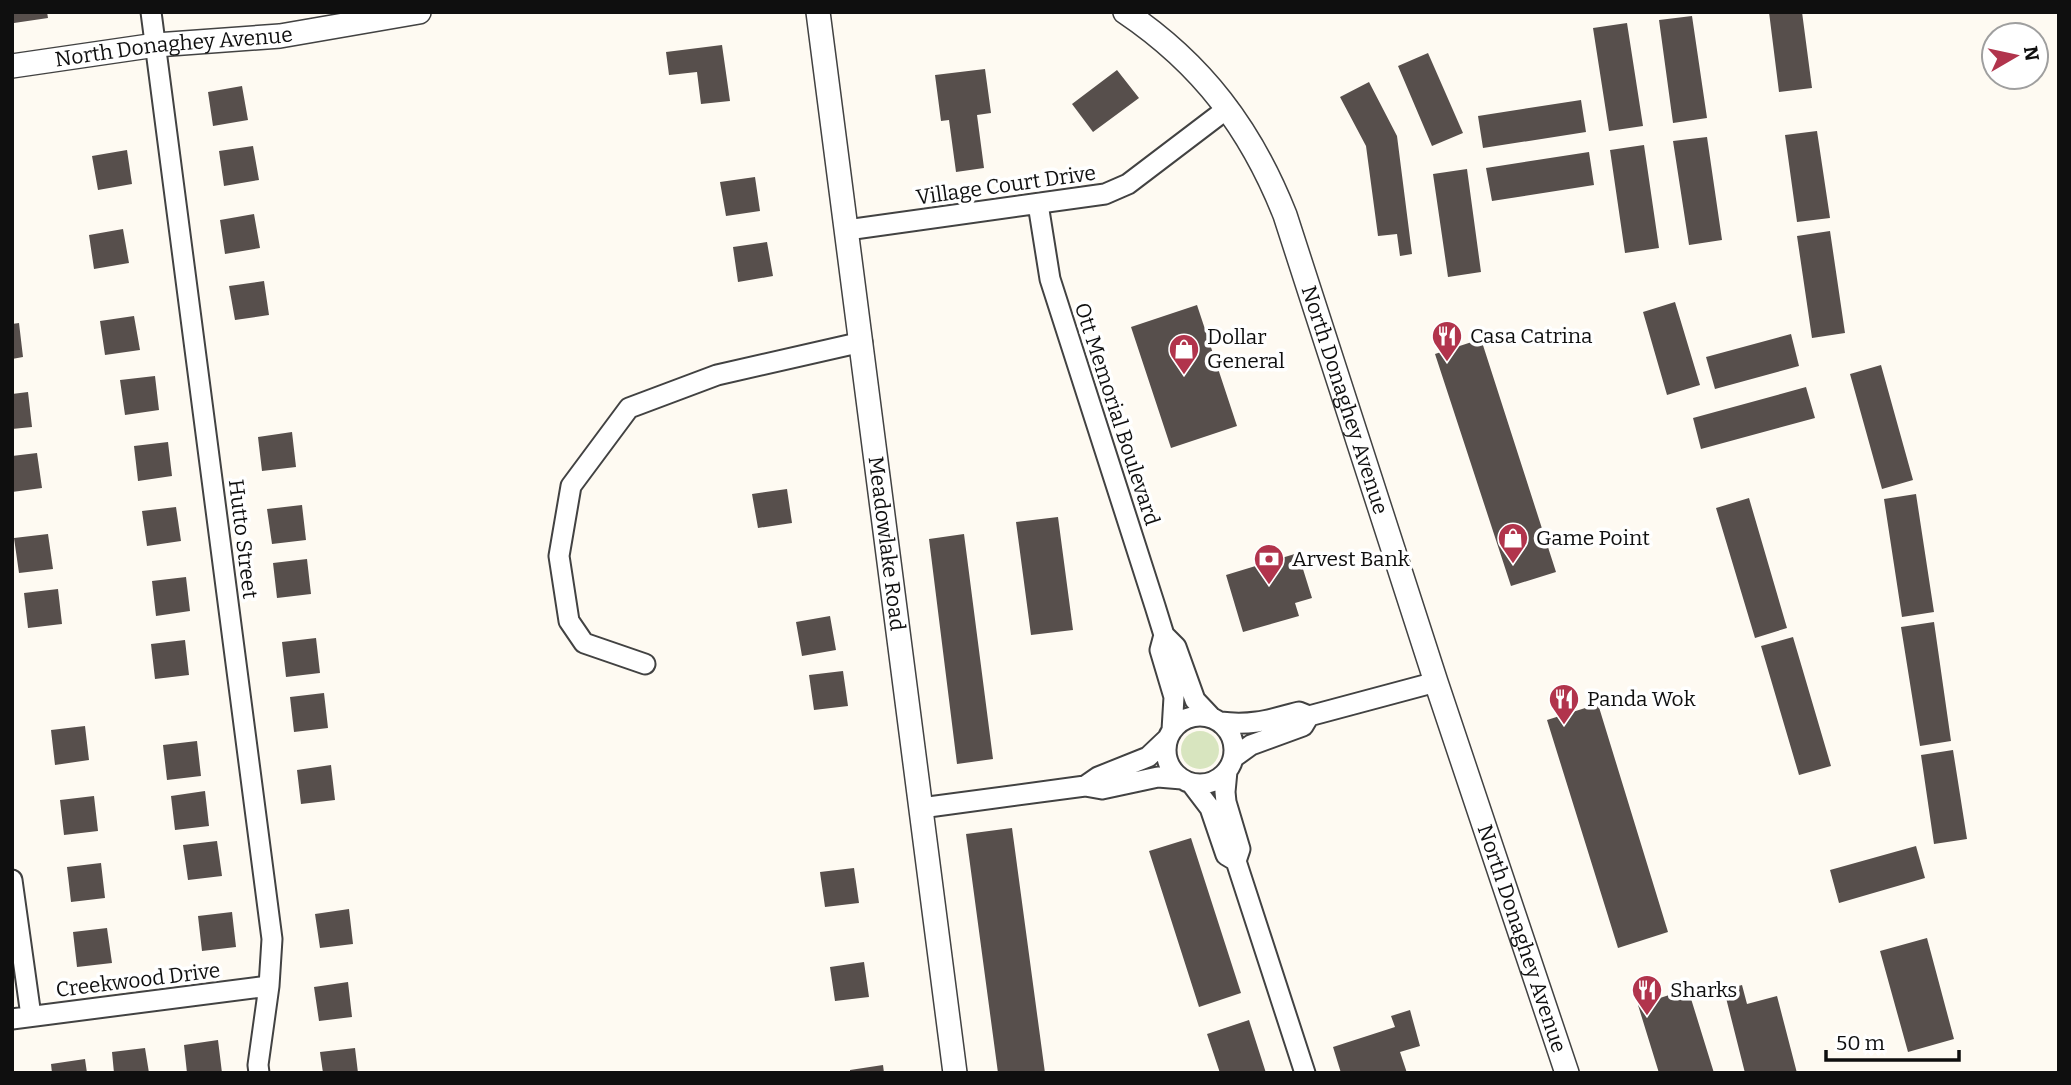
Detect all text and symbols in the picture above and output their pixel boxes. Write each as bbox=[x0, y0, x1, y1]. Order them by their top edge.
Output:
street label: North Donaghey Avenue bbox=[53, 21, 295, 73]
north arrow bbox=[1980, 21, 2050, 91]
text: N bbox=[2019, 44, 2044, 63]
street label: Village Court Drive bbox=[914, 160, 1098, 210]
street label: North Donaghey Avenue bbox=[1296, 282, 1394, 518]
street label: Ott Memorial Boulevard bbox=[1069, 299, 1165, 529]
restaurant icon: Casa Catrina bbox=[1430, 319, 1464, 363]
place label: Casa Catrina bbox=[1470, 323, 1593, 349]
place label: Dollar General bbox=[1207, 324, 1285, 374]
shop icon: Dollar General bbox=[1167, 332, 1201, 376]
street label: Meadowlake Road bbox=[862, 455, 911, 632]
street label: Hutto Street bbox=[223, 478, 263, 601]
shop icon: Game Point bbox=[1496, 521, 1530, 565]
place label: Game Point bbox=[1536, 525, 1650, 551]
bank icon: Arvest Bank bbox=[1252, 542, 1286, 586]
place label: Arvest Bank bbox=[1292, 546, 1410, 572]
restaurant icon: Panda Wok bbox=[1547, 682, 1581, 726]
place label: Panda Wok bbox=[1587, 686, 1696, 712]
street label: North Donaghey Avenue bbox=[1472, 821, 1572, 1056]
street label: Creekwood Drive bbox=[54, 957, 222, 1003]
restaurant icon: Sharks bbox=[1630, 973, 1664, 1017]
place label: Sharks bbox=[1670, 977, 1737, 1003]
scale bar bbox=[1826, 1018, 1959, 1062]
text: 50 m bbox=[1836, 1030, 1885, 1056]

